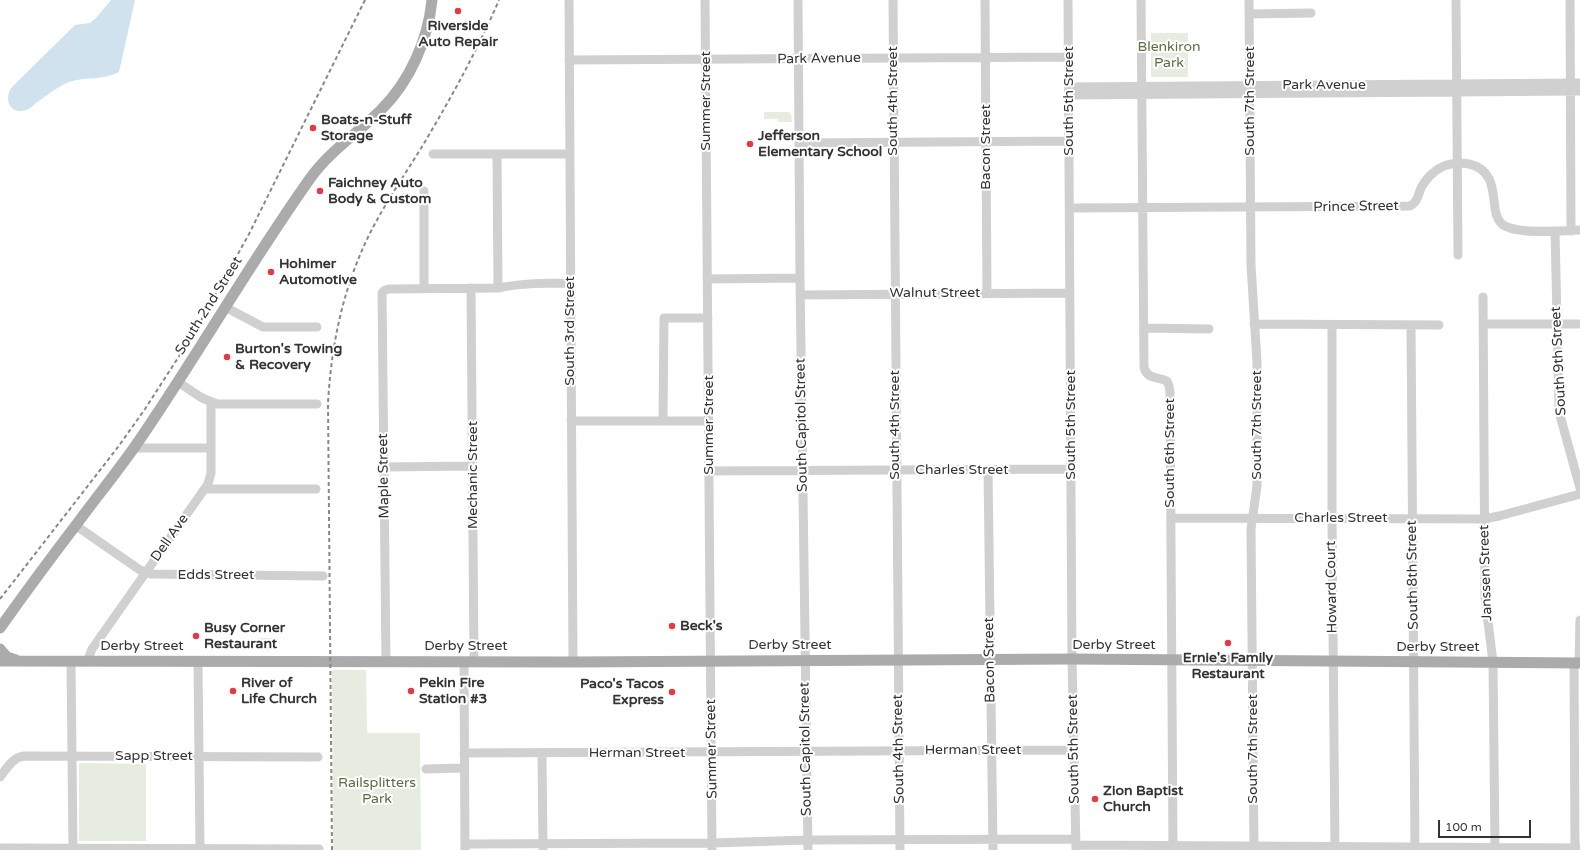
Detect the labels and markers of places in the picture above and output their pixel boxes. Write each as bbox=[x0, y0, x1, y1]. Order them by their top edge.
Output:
marker: Riverside Auto Repair bbox=[453, 6, 463, 16]
place label: Riverside Auto Repair bbox=[418, 18, 498, 50]
place label: Boats-n-Stuff Storage bbox=[321, 112, 412, 144]
marker: Boats-n-Stuff Storage bbox=[308, 123, 318, 133]
place label: Jefferson Elementary School bbox=[758, 128, 882, 160]
marker: Jefferson Elementary School bbox=[745, 139, 755, 149]
place label: Faichney Auto Body & Custom bbox=[328, 175, 431, 208]
marker: Faichney Auto Body & Custom bbox=[315, 186, 325, 196]
place label: Hohimer Automotive bbox=[279, 256, 357, 288]
marker: Hohimer Automotive bbox=[266, 267, 276, 277]
place label: Burton's Towing & Recovery bbox=[235, 341, 342, 374]
marker: Burton's Towing & Recovery bbox=[222, 352, 232, 362]
place label: Beck's bbox=[680, 618, 722, 634]
place label: Busy Corner Restaurant bbox=[204, 620, 285, 652]
marker: Beck's bbox=[667, 621, 677, 631]
marker: Busy Corner Restaurant bbox=[191, 631, 201, 641]
marker: Ernie's Family Restaurant bbox=[1223, 638, 1233, 648]
place label: Ernie's Family Restaurant bbox=[1183, 650, 1273, 682]
place label: River of Life Church bbox=[241, 675, 317, 708]
place label: Pekin Fire Station #3 bbox=[419, 675, 487, 708]
place label: Paco's Tacos Express bbox=[580, 676, 664, 708]
marker: River of Life Church bbox=[228, 686, 238, 696]
marker: Pekin Fire Station #3 bbox=[406, 686, 416, 696]
marker: Paco's Tacos Express bbox=[667, 687, 677, 697]
place label: Zion Baptist Church bbox=[1103, 783, 1183, 816]
marker: Zion Baptist Church bbox=[1090, 794, 1100, 804]

